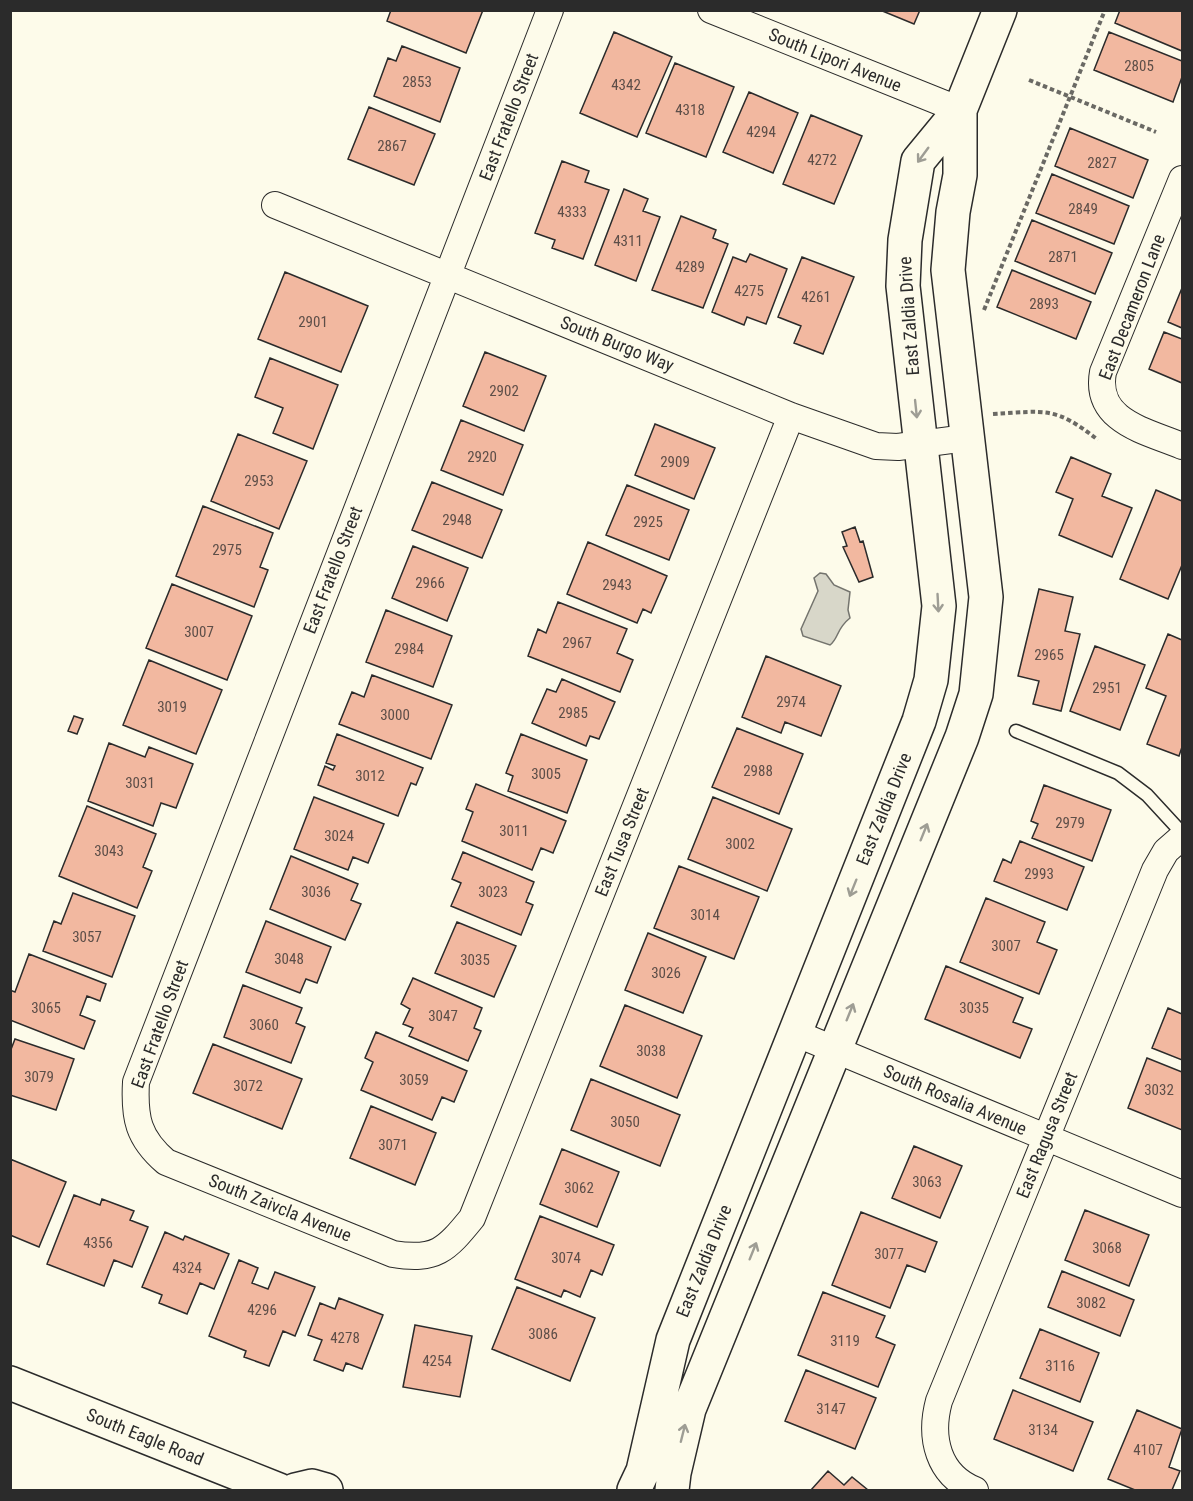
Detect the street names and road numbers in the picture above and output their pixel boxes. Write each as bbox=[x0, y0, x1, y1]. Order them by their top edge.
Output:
street label: South Lipori Avenue bbox=[766, 23, 905, 96]
street label: East Fratello Street bbox=[475, 50, 542, 184]
street label: East Decameron Lane bbox=[1094, 231, 1169, 383]
street label: East Zaldia Drive bbox=[894, 256, 923, 376]
street label: South Burgo Way bbox=[557, 311, 677, 376]
street label: East Fratello Street bbox=[299, 503, 366, 637]
street label: East Zaldia Drive bbox=[851, 750, 916, 868]
street label: East Tusa Street bbox=[590, 784, 653, 899]
street label: East Fratello Street bbox=[127, 957, 192, 1091]
street label: South Rosalia Avenue bbox=[880, 1060, 1030, 1139]
street label: East Ragusa Street bbox=[1012, 1069, 1081, 1201]
street label: South Zaivcla Avenue bbox=[206, 1169, 355, 1246]
street label: East Zaldia Drive bbox=[671, 1202, 736, 1320]
street label: South Eagle Road bbox=[84, 1403, 207, 1470]

